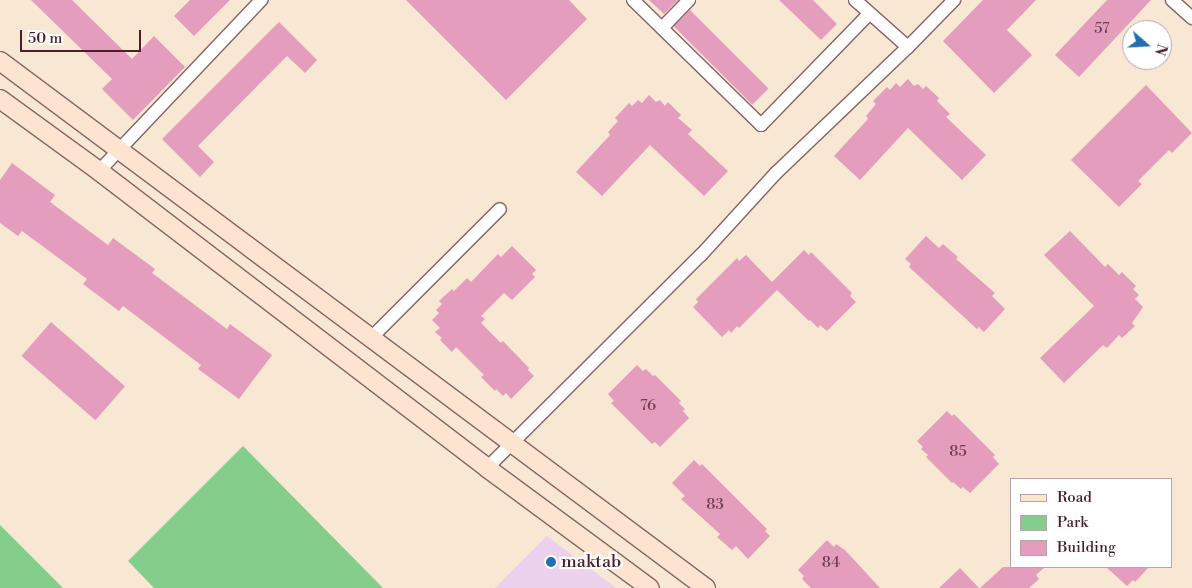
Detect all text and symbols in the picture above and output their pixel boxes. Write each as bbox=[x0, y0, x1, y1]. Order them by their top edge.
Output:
scale bar bbox=[22, 20, 144, 52]
house number: 57 bbox=[1094, 20, 1110, 38]
north arrow bbox=[1122, 20, 1172, 70]
text: 50 m bbox=[28, 29, 62, 48]
text: N bbox=[1150, 41, 1171, 58]
house number: 76 bbox=[640, 397, 656, 415]
house number: 85 bbox=[949, 443, 967, 461]
legend bbox=[1010, 478, 1172, 568]
text: Road bbox=[1057, 488, 1092, 507]
house number: 83 bbox=[706, 496, 724, 514]
text: Park bbox=[1057, 513, 1088, 532]
text: Building bbox=[1057, 538, 1116, 557]
place label: maktab bbox=[561, 551, 621, 573]
house number: 84 bbox=[822, 554, 840, 572]
marker: maktab bbox=[545, 556, 557, 568]

